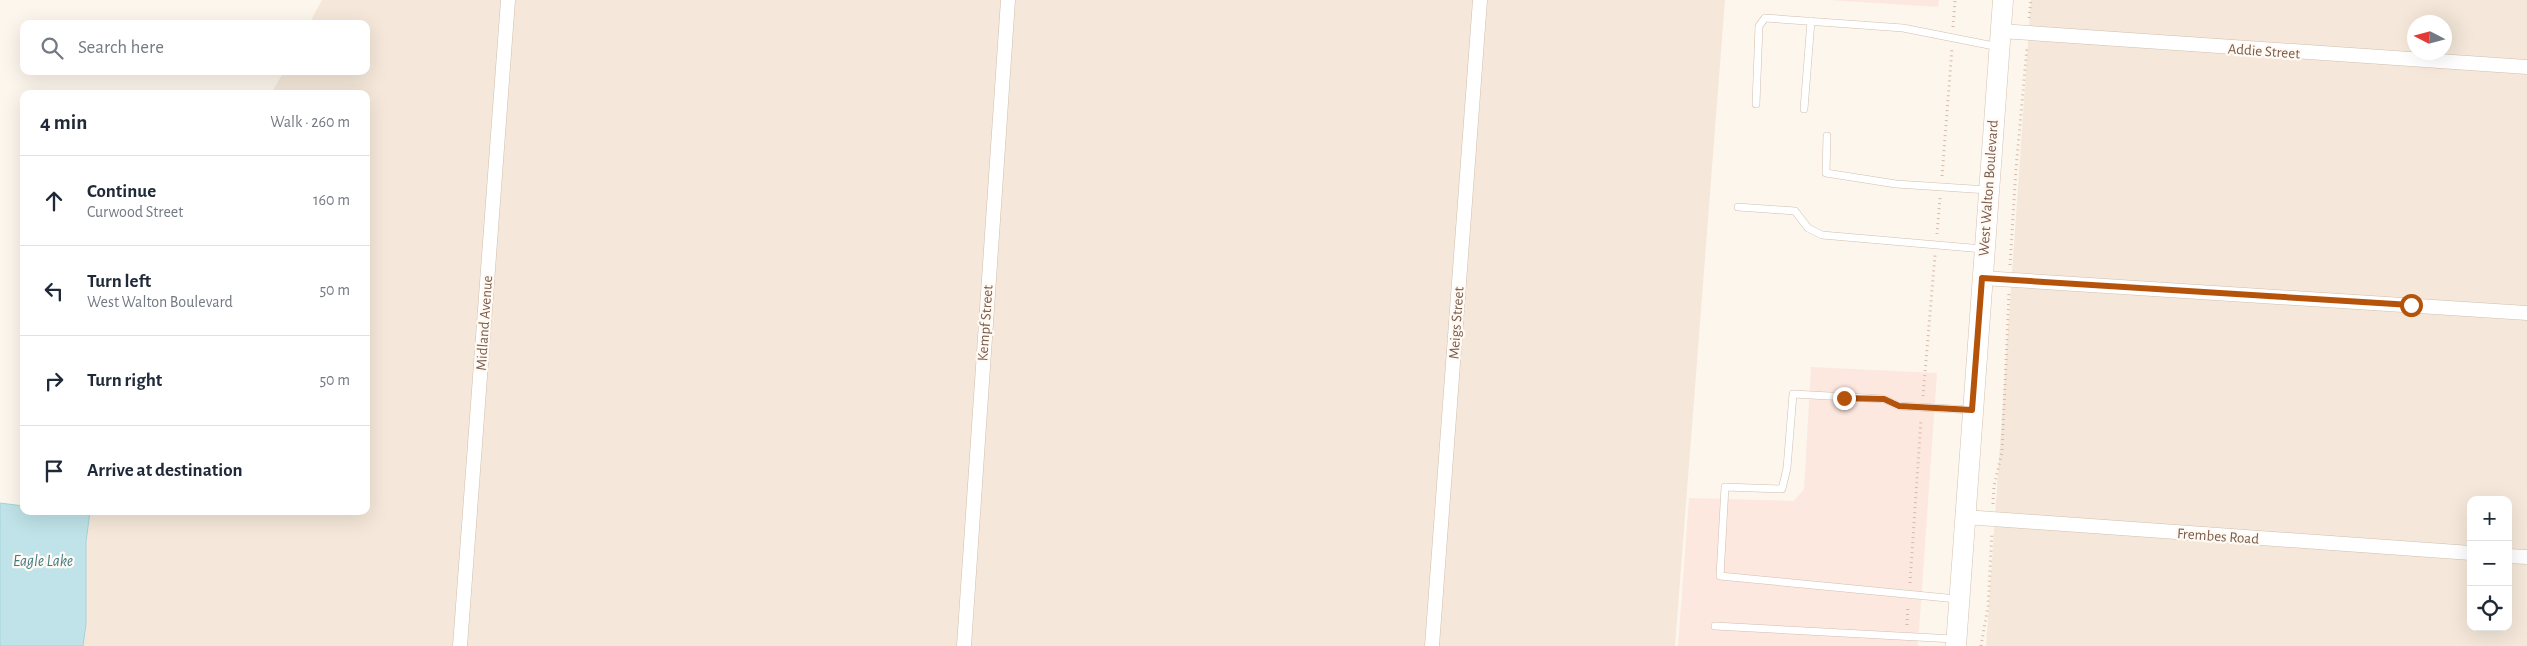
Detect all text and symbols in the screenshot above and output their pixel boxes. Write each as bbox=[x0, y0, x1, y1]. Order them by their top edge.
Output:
north arrow bbox=[2407, 15, 2452, 60]
search box bbox=[20, 20, 370, 75]
icon: search bbox=[38, 34, 66, 62]
text: Search here bbox=[78, 38, 164, 57]
street label: Addie Street bbox=[2227, 41, 2301, 62]
text: 4 min bbox=[40, 112, 87, 133]
text: Walk · 260 m bbox=[270, 114, 350, 130]
street label: West Walton Boulevard bbox=[1976, 119, 2001, 257]
text: Continue bbox=[87, 182, 156, 201]
icon: ahead bbox=[40, 187, 68, 215]
text: 160 m bbox=[313, 192, 350, 208]
text: Curwood Street bbox=[87, 204, 183, 220]
text: Turn left bbox=[87, 272, 151, 291]
street label: Midland Avenue bbox=[474, 275, 495, 371]
icon: left bbox=[40, 277, 68, 305]
text: 50 m bbox=[319, 282, 350, 298]
street label: Kempf Street bbox=[975, 284, 996, 362]
street label: Meigs Street bbox=[1446, 286, 1467, 360]
text: West Walton Boulevard bbox=[87, 294, 233, 310]
route start bbox=[2400, 294, 2423, 317]
icon: right bbox=[40, 367, 68, 395]
text: Turn right bbox=[87, 371, 162, 390]
text: 50 m bbox=[319, 372, 350, 388]
route end bbox=[1833, 387, 1856, 410]
icon: arrive bbox=[40, 457, 68, 485]
text: Arrive at destination bbox=[87, 461, 243, 480]
map controls bbox=[2467, 496, 2512, 631]
button: + bbox=[2467, 496, 2512, 541]
street label: Frembes Road bbox=[2176, 526, 2260, 547]
button: − bbox=[2467, 541, 2512, 586]
water label: Eagle Lake bbox=[13, 553, 73, 569]
button: locate bbox=[2467, 586, 2512, 631]

